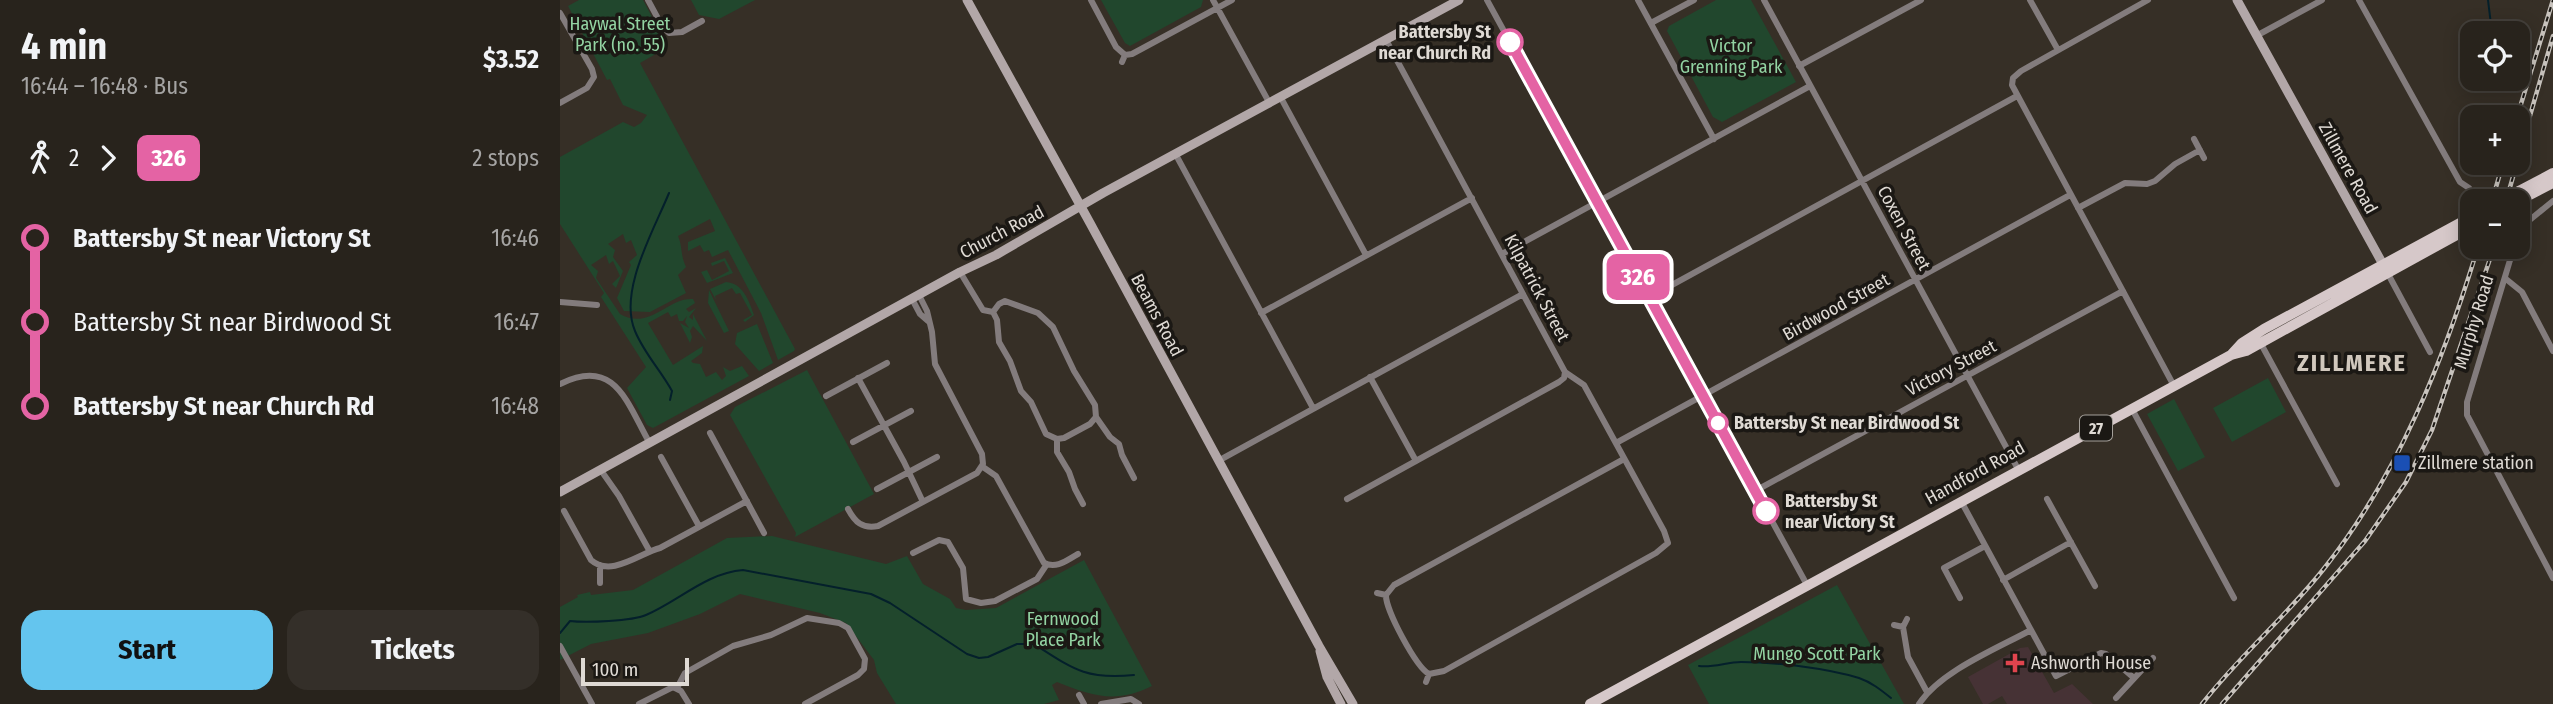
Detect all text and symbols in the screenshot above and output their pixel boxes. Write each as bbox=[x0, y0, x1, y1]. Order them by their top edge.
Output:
park label: Haywal Street Park (no. 55) bbox=[570, 13, 671, 56]
place label: Battersby St near Church Rd bbox=[1379, 21, 1492, 64]
map controls bbox=[2460, 21, 2530, 259]
button: locate bbox=[2460, 21, 2530, 91]
text: 4 min bbox=[21, 23, 107, 69]
marker: Battersby St near Church Rd bbox=[1497, 29, 1523, 55]
park label: Victor Grenning Park bbox=[1680, 35, 1783, 78]
text: $3.52 bbox=[483, 44, 539, 75]
text: 16:44 – 16:48 · Bus bbox=[21, 72, 188, 100]
button: + bbox=[2460, 105, 2530, 175]
street label: Zillmere Road bbox=[2314, 118, 2382, 218]
icon: walk bbox=[21, 139, 59, 177]
icon: forward bbox=[89, 139, 127, 177]
text: 2 bbox=[69, 144, 79, 172]
text: 326 bbox=[151, 144, 186, 172]
text: 2 stops bbox=[472, 144, 539, 172]
street label: Coxen Street bbox=[1873, 182, 1936, 274]
button: − bbox=[2460, 189, 2530, 259]
street label: Church Road bbox=[956, 201, 1048, 263]
text: Battersby St near Victory St bbox=[73, 223, 371, 254]
text: 16:46 bbox=[491, 224, 539, 252]
street label: Kilpatrick Street bbox=[1500, 231, 1575, 345]
line badge: 326 bbox=[1598, 254, 1678, 300]
text: 326 bbox=[1621, 263, 1655, 291]
street label: Birdwood Street bbox=[1779, 269, 1893, 345]
street label: Beams Road bbox=[1126, 270, 1188, 360]
street label: Murphy Road bbox=[2449, 272, 2499, 372]
text: Battersby St near Birdwood St bbox=[73, 307, 391, 338]
text: 16:47 bbox=[494, 308, 539, 336]
street label: Victory Street bbox=[1902, 335, 2000, 401]
district label: ZILLMERE bbox=[2297, 349, 2407, 377]
text: Battersby St near Church Rd bbox=[73, 391, 374, 422]
text: 16:48 bbox=[491, 392, 539, 420]
place label: Battersby St near Birdwood St bbox=[1734, 412, 1960, 434]
marker: Battersby St near Birdwood St bbox=[1708, 413, 1728, 433]
road number: 27 bbox=[2080, 416, 2112, 440]
street label: Handford Road bbox=[1921, 437, 2029, 509]
place label: Zillmere station bbox=[2418, 452, 2534, 474]
marker: Zillmere station bbox=[2392, 453, 2412, 473]
place label: Battersby St near Victory St bbox=[1785, 490, 1896, 533]
marker: Battersby St near Victory St bbox=[1753, 498, 1779, 524]
park label: Fernwood Place Park bbox=[1025, 608, 1101, 651]
button: Start bbox=[21, 610, 273, 690]
button: Tickets bbox=[287, 610, 539, 690]
park label: Mungo Scott Park bbox=[1753, 643, 1881, 665]
place label: Ashworth House bbox=[2031, 652, 2151, 674]
marker: Ashworth House bbox=[2005, 653, 2025, 673]
scale bar bbox=[581, 655, 690, 687]
text: 100 m bbox=[592, 658, 638, 681]

